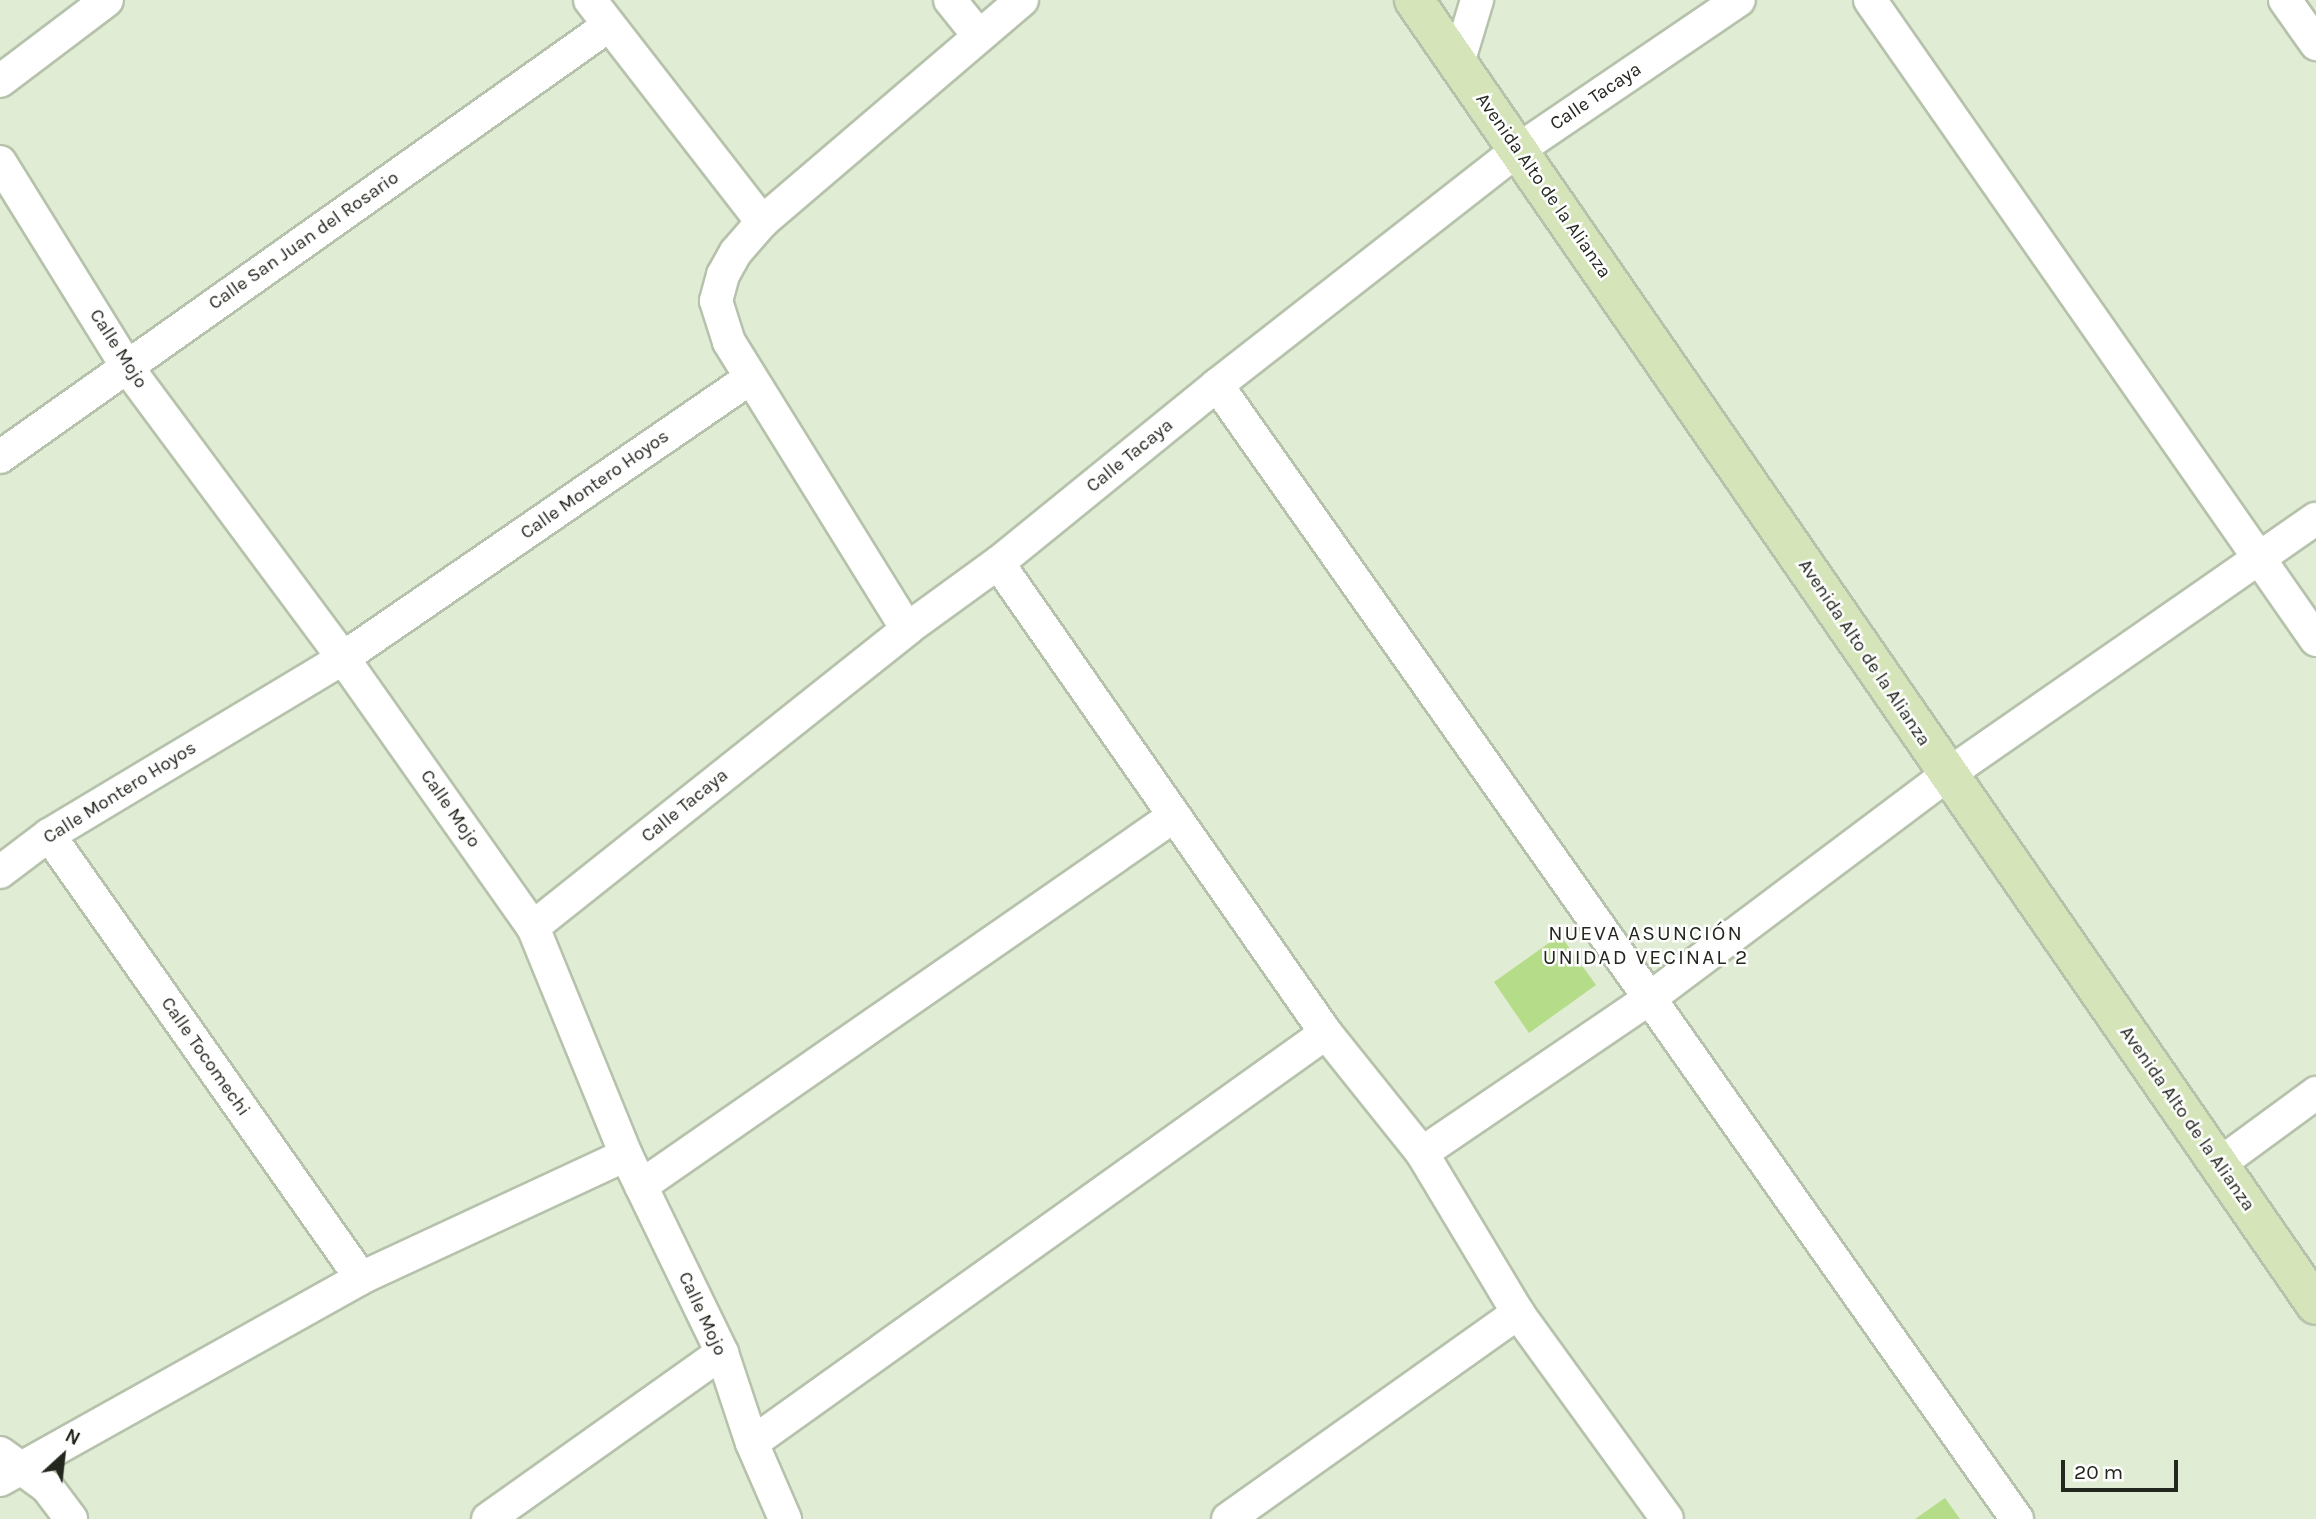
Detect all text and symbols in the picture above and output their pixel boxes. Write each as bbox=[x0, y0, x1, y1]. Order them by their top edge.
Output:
street label: Calle Tacaya bbox=[1546, 58, 1646, 136]
street label: Avenida Alto de la Alianza bbox=[1470, 89, 1616, 283]
street label: Calle San Juan del Rosario bbox=[205, 167, 403, 315]
street label: Calle Mojo bbox=[84, 305, 152, 393]
street label: Calle Tacaya bbox=[1082, 414, 1178, 498]
street label: Calle Montero Hoyos bbox=[516, 425, 674, 545]
street label: Avenida Alto de la Alianza bbox=[1793, 555, 1935, 751]
street label: Calle Montero Hoyos bbox=[39, 737, 201, 849]
street label: Calle Tacaya bbox=[637, 764, 733, 848]
street label: Calle Mojo bbox=[415, 766, 485, 852]
district label: NUEVA ASUNCIÓN UNIDAD VECINAL 2 bbox=[1545, 920, 1747, 970]
street label: Calle Tocomechi bbox=[155, 993, 255, 1121]
street label: Avenida Alto de la Alianza bbox=[2114, 1022, 2260, 1216]
street label: Calle Mojo bbox=[673, 1268, 731, 1360]
north arrow bbox=[28, 1421, 98, 1491]
text: N bbox=[61, 1424, 84, 1450]
scale bar bbox=[2064, 1446, 2181, 1490]
text: 20 m bbox=[2074, 1460, 2123, 1484]

